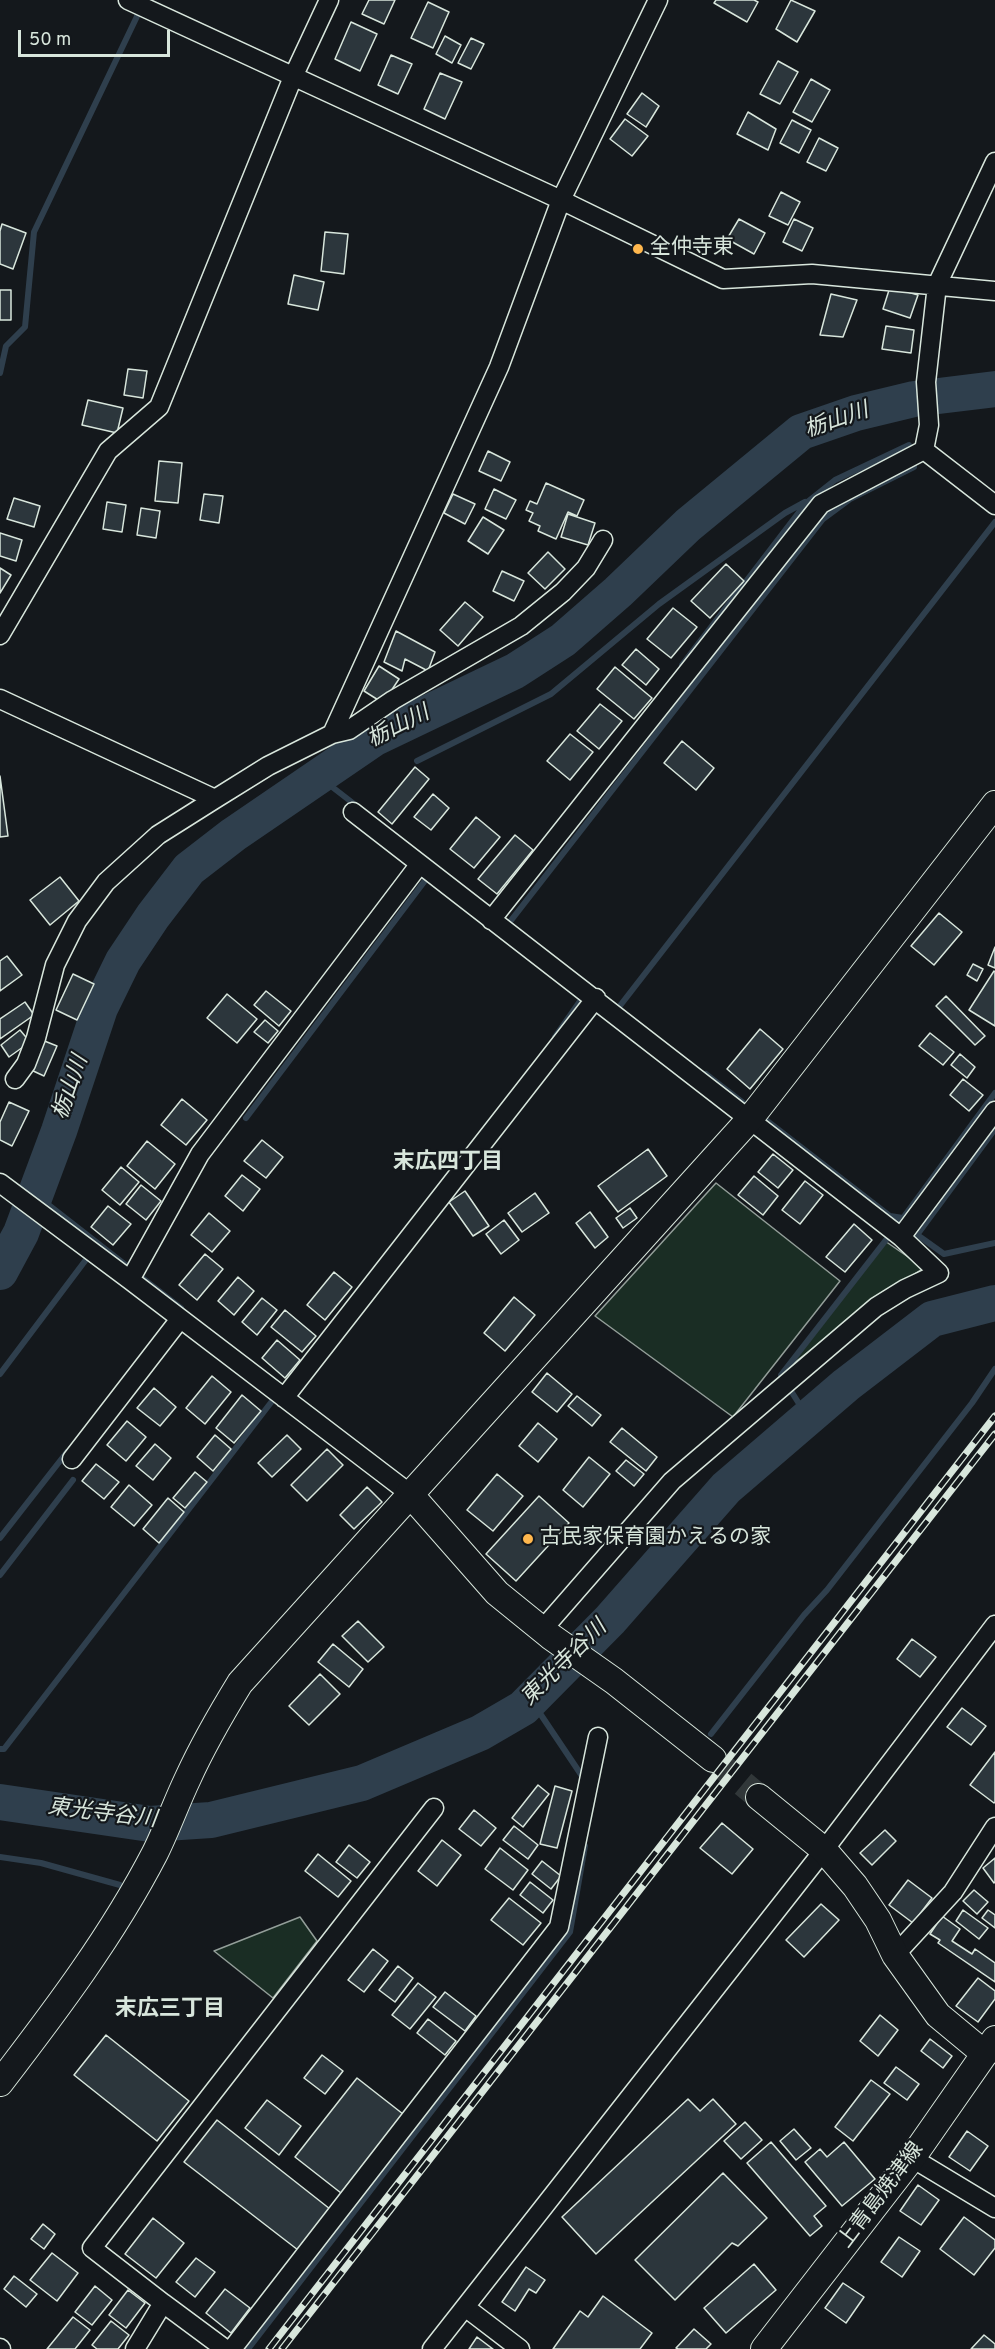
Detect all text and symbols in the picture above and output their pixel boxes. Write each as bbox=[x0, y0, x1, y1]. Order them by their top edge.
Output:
scale bar bbox=[21, 18, 172, 56]
text: 50 m bbox=[29, 29, 71, 52]
place label: 全仲寺東 bbox=[650, 236, 734, 262]
marker: 全仲寺東 bbox=[631, 242, 645, 256]
water label: 栃山川 bbox=[802, 399, 872, 445]
water label: 栃山川 bbox=[364, 701, 434, 755]
water label: 栃山川 bbox=[49, 1053, 95, 1123]
district label: 末広四丁目 bbox=[393, 1151, 503, 1177]
place label: 古民家保育園かえるの家 bbox=[540, 1526, 771, 1552]
marker: 古民家保育園かえるの家 bbox=[521, 1532, 535, 1546]
water label: 東光寺谷川 bbox=[517, 1616, 613, 1712]
water label: 東光寺谷川 bbox=[46, 1795, 158, 1835]
district label: 末広三丁目 bbox=[115, 1998, 225, 2024]
street label: 上青島焼津線 bbox=[834, 2138, 930, 2254]

